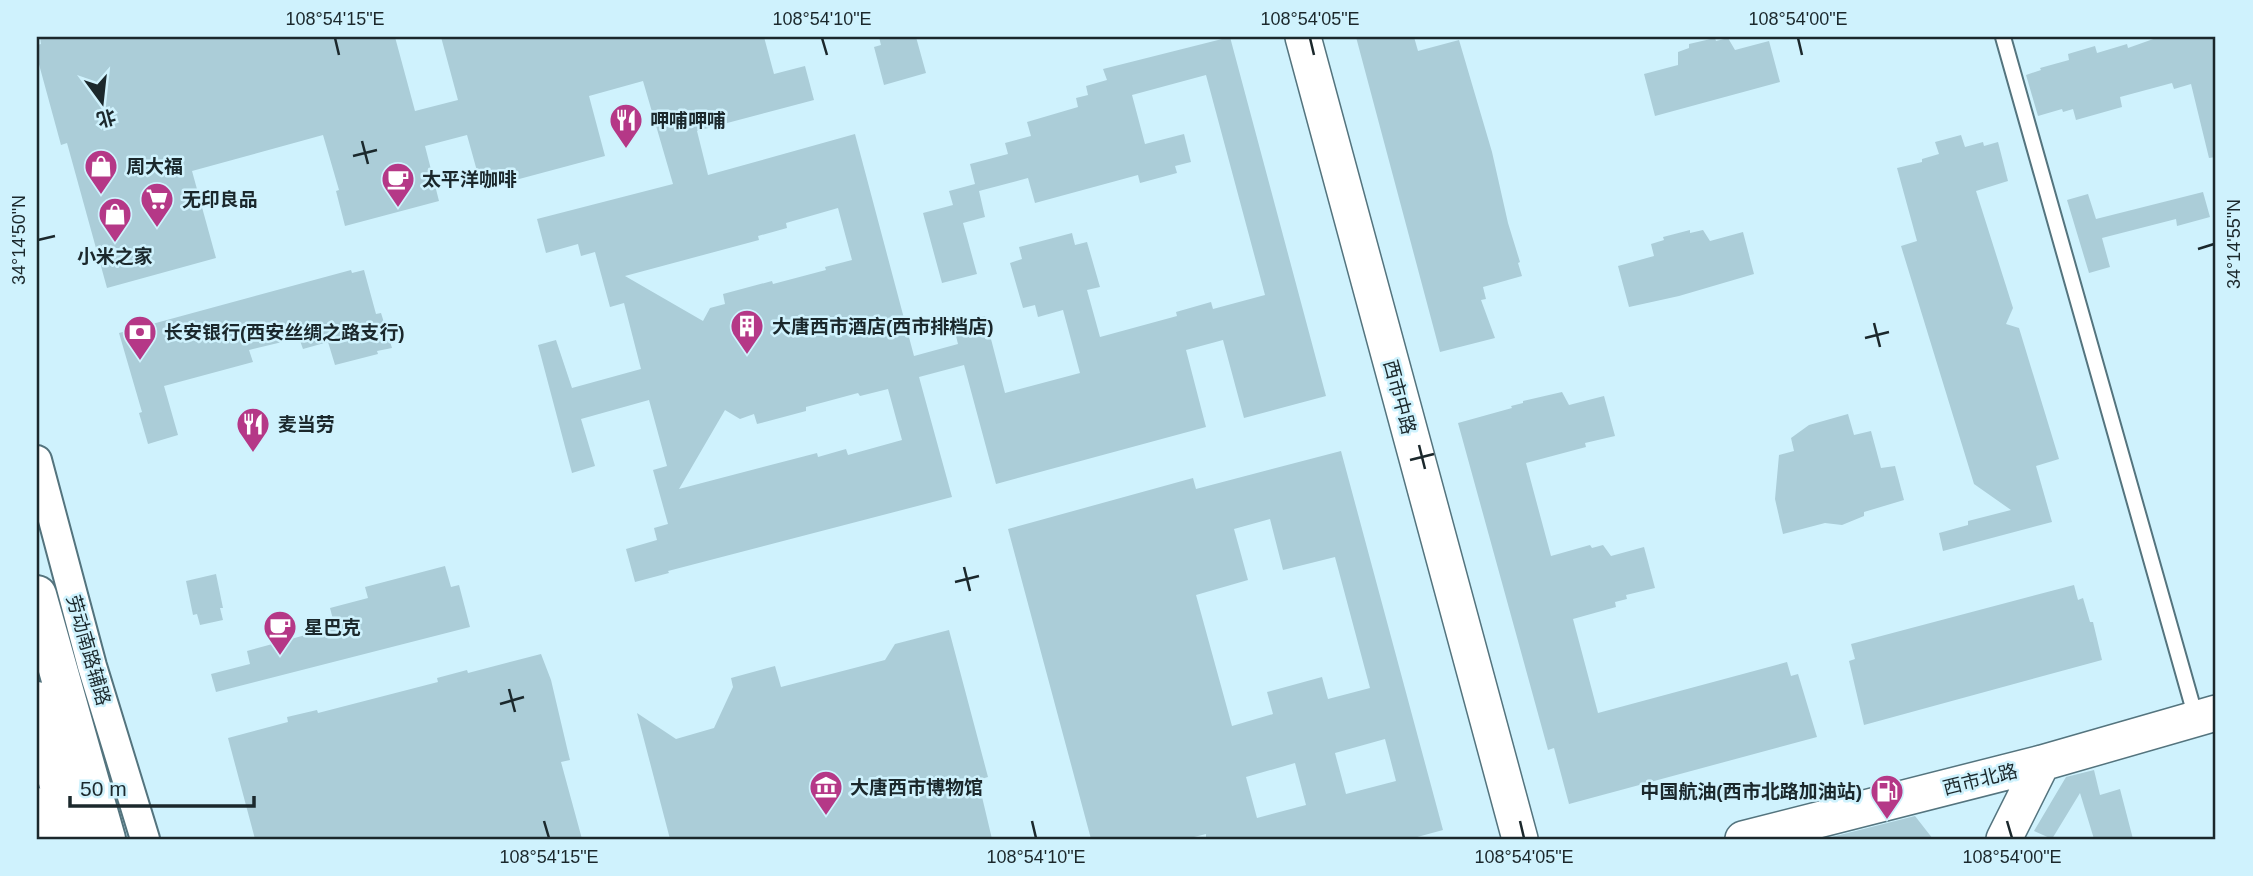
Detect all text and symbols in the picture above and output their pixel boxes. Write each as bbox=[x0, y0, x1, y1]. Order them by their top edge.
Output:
text: 108°54'15"E bbox=[285, 9, 385, 29]
text: 108°54'10"E bbox=[772, 9, 872, 29]
text: 108°54'05"E bbox=[1260, 9, 1360, 29]
text: 108°54'00"E bbox=[1748, 9, 1848, 29]
north arrow bbox=[66, 66, 136, 136]
restaurant icon: 呷哺呷哺 bbox=[607, 101, 645, 150]
text: 北 bbox=[94, 105, 118, 131]
place label: 呷哺呷哺 bbox=[650, 110, 726, 131]
shop icon: 周大福 bbox=[82, 147, 120, 196]
place label: 周大福 bbox=[126, 156, 183, 177]
cafe icon: 太平洋咖啡 bbox=[379, 160, 417, 209]
place label: 太平洋咖啡 bbox=[422, 169, 517, 190]
supermarket icon: 无印良品 bbox=[138, 180, 176, 229]
place label: 无印良品 bbox=[182, 189, 258, 210]
text: 34°14'50"N bbox=[9, 195, 29, 285]
shop icon: 小米之家 bbox=[96, 195, 134, 244]
text: 34°14'55"N bbox=[2224, 199, 2244, 289]
place label: 小米之家 bbox=[77, 246, 153, 267]
building icon: 大唐西市酒店(西市排档店) bbox=[728, 307, 766, 356]
bank icon: 长安银行(西安丝绸之路支行) bbox=[121, 313, 159, 362]
place label: 大唐西市酒店(西市排档店) bbox=[772, 316, 994, 337]
place label: 长安银行(西安丝绸之路支行) bbox=[164, 322, 405, 343]
street label: 西市中路 bbox=[1380, 358, 1419, 437]
restaurant icon: 麦当劳 bbox=[234, 405, 272, 454]
place label: 麦当劳 bbox=[278, 414, 335, 435]
street label: 劳动南路辅路 bbox=[63, 592, 114, 708]
cafe icon: 星巴克 bbox=[261, 608, 299, 657]
place label: 星巴克 bbox=[304, 617, 361, 638]
street label: 西市北路 bbox=[1941, 760, 2020, 799]
scale bar bbox=[70, 764, 254, 808]
museum icon: 大唐西市博物馆 bbox=[807, 768, 845, 817]
fuel station icon: 中国航油(西市北路加油站) bbox=[1868, 772, 1906, 821]
text: 50 m bbox=[80, 777, 127, 800]
place label: 大唐西市博物馆 bbox=[850, 777, 983, 798]
place label: 中国航油(西市北路加油站) bbox=[1640, 781, 1862, 802]
text: 108°54'15"E bbox=[499, 847, 599, 867]
text: 108°54'10"E bbox=[986, 847, 1086, 867]
text: 108°54'05"E bbox=[1474, 847, 1574, 867]
text: 108°54'00"E bbox=[1962, 847, 2062, 867]

